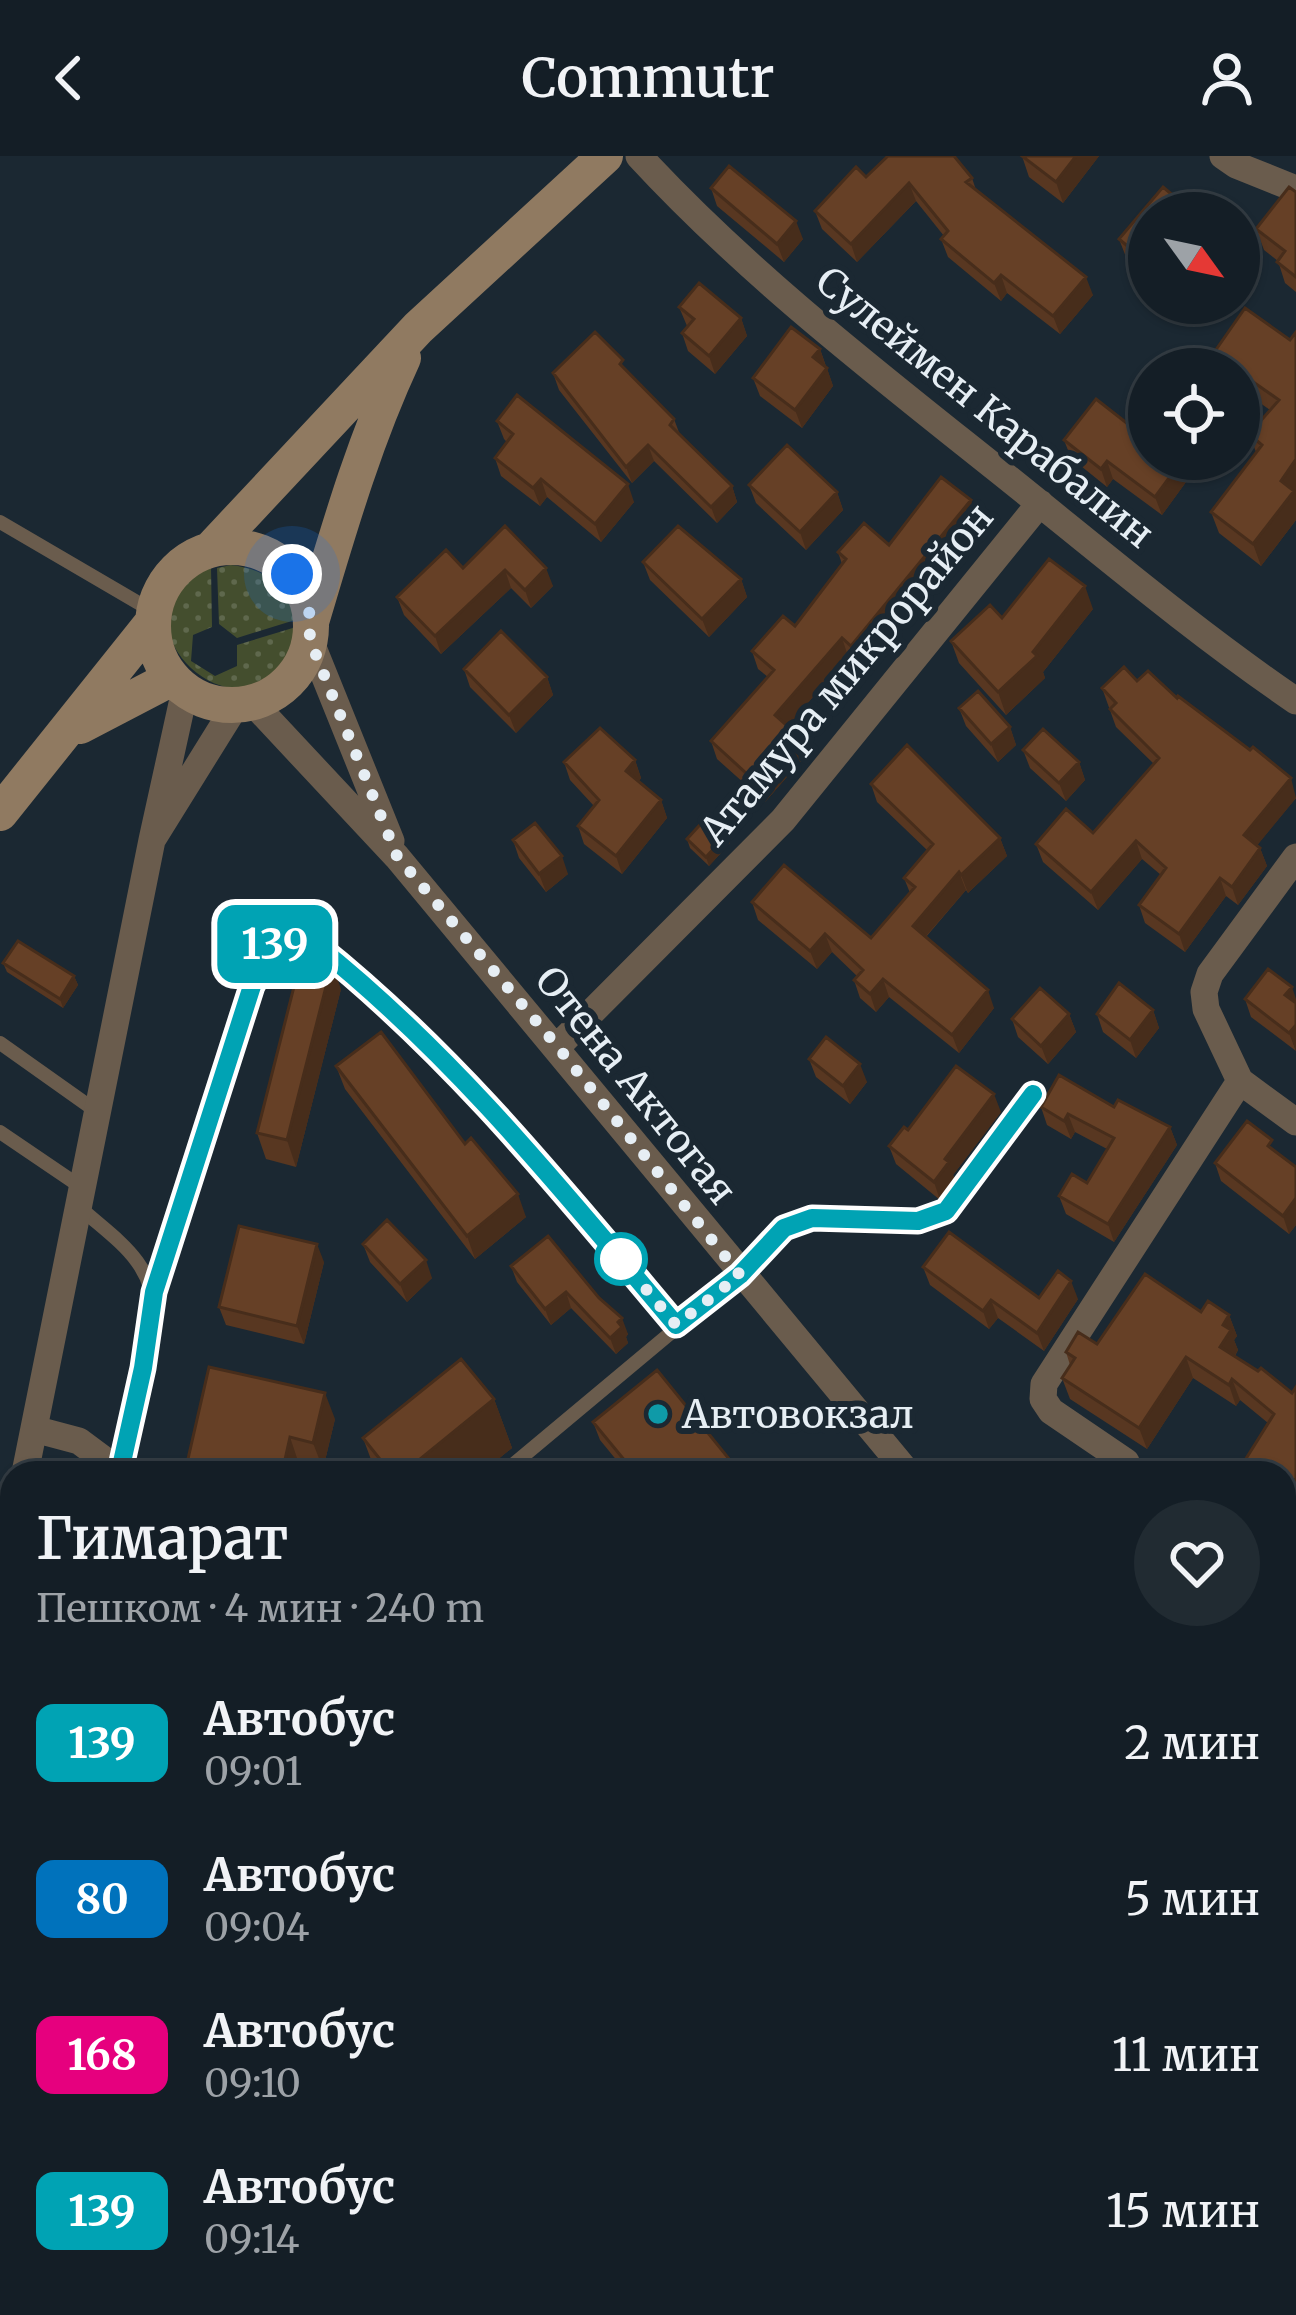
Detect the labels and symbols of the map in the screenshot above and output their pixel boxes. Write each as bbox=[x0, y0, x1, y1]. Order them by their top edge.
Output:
north arrow bbox=[1128, 192, 1260, 324]
street label: Сулеймен Карабалин bbox=[806, 256, 1163, 559]
street label: Атамура микрорайон bbox=[689, 494, 1004, 856]
your location bbox=[262, 544, 322, 604]
line badge: 139 bbox=[206, 905, 344, 983]
street label: Отена Актогая bbox=[525, 957, 746, 1214]
unlabelled marker bbox=[596, 1234, 646, 1284]
place label: Автовокзал bbox=[681, 1390, 914, 1439]
marker: Автовокзал bbox=[645, 1401, 671, 1427]

